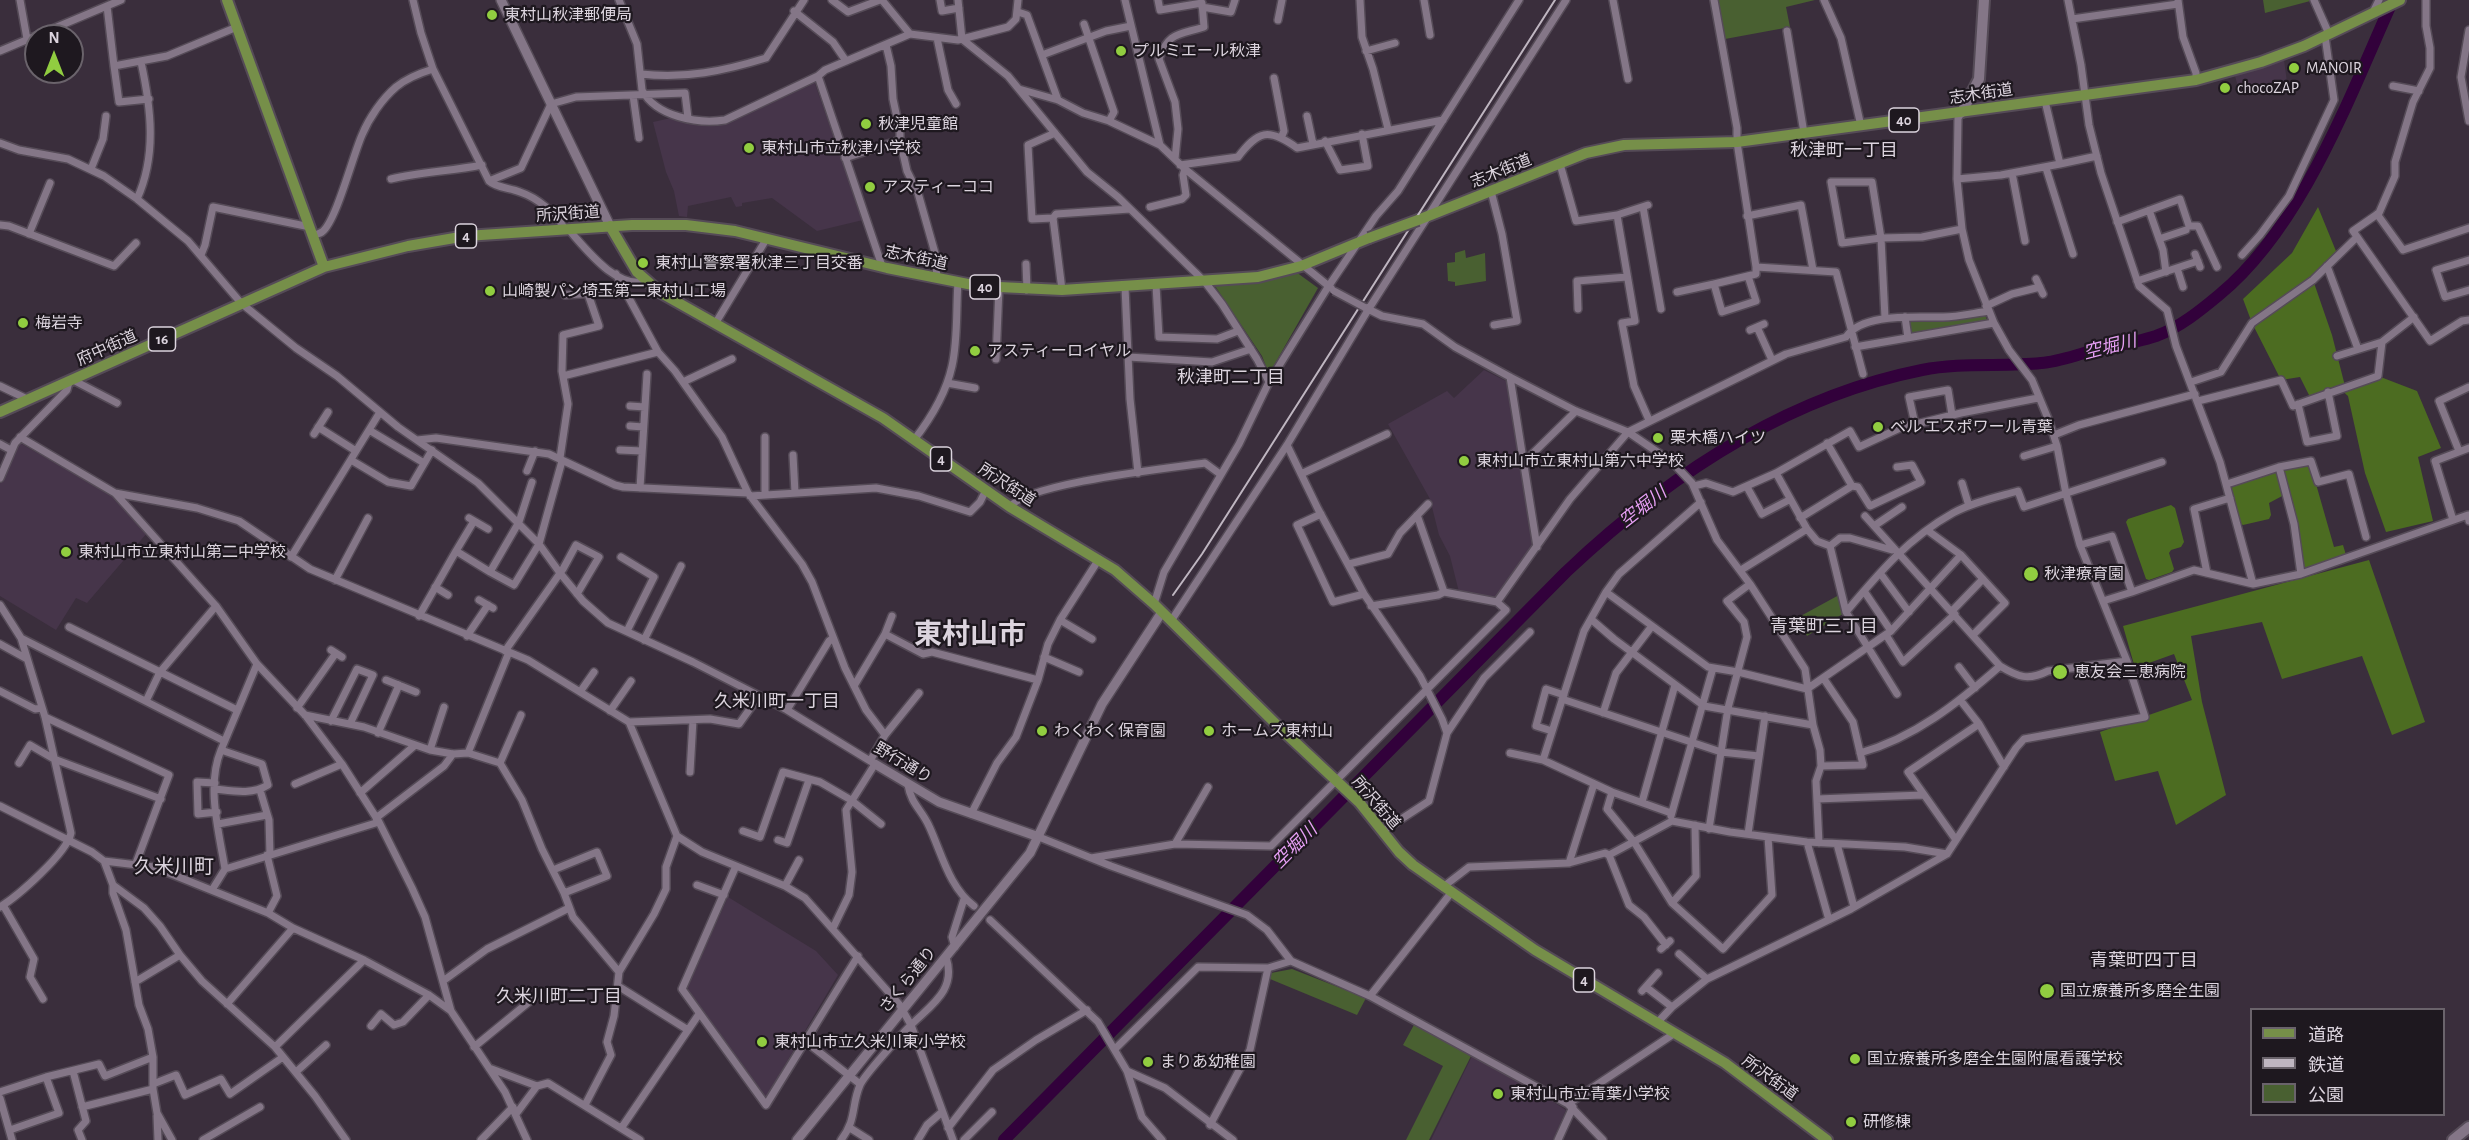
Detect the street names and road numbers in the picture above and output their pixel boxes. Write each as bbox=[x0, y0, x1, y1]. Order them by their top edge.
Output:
street label: 志木街道 bbox=[1948, 80, 2014, 108]
road number: 40 bbox=[1889, 108, 1919, 132]
street label: 志木街道 bbox=[1468, 150, 1534, 192]
street label: 所沢街道 bbox=[535, 202, 601, 226]
road number: 4 bbox=[456, 224, 476, 248]
street label: 志木街道 bbox=[883, 242, 949, 274]
road number: 40 bbox=[970, 275, 1000, 299]
street label: 府中街道 bbox=[74, 326, 140, 370]
road number: 16 bbox=[148, 327, 176, 351]
road number: 4 bbox=[930, 447, 952, 471]
street label: 所沢街道 bbox=[975, 460, 1039, 510]
street label: 野行通り bbox=[871, 738, 935, 788]
street label: 所沢街道 bbox=[1348, 773, 1404, 833]
street label: さくら通り bbox=[875, 943, 941, 1017]
road number: 4 bbox=[1574, 968, 1594, 992]
street label: 所沢街道 bbox=[1738, 1051, 1802, 1105]

